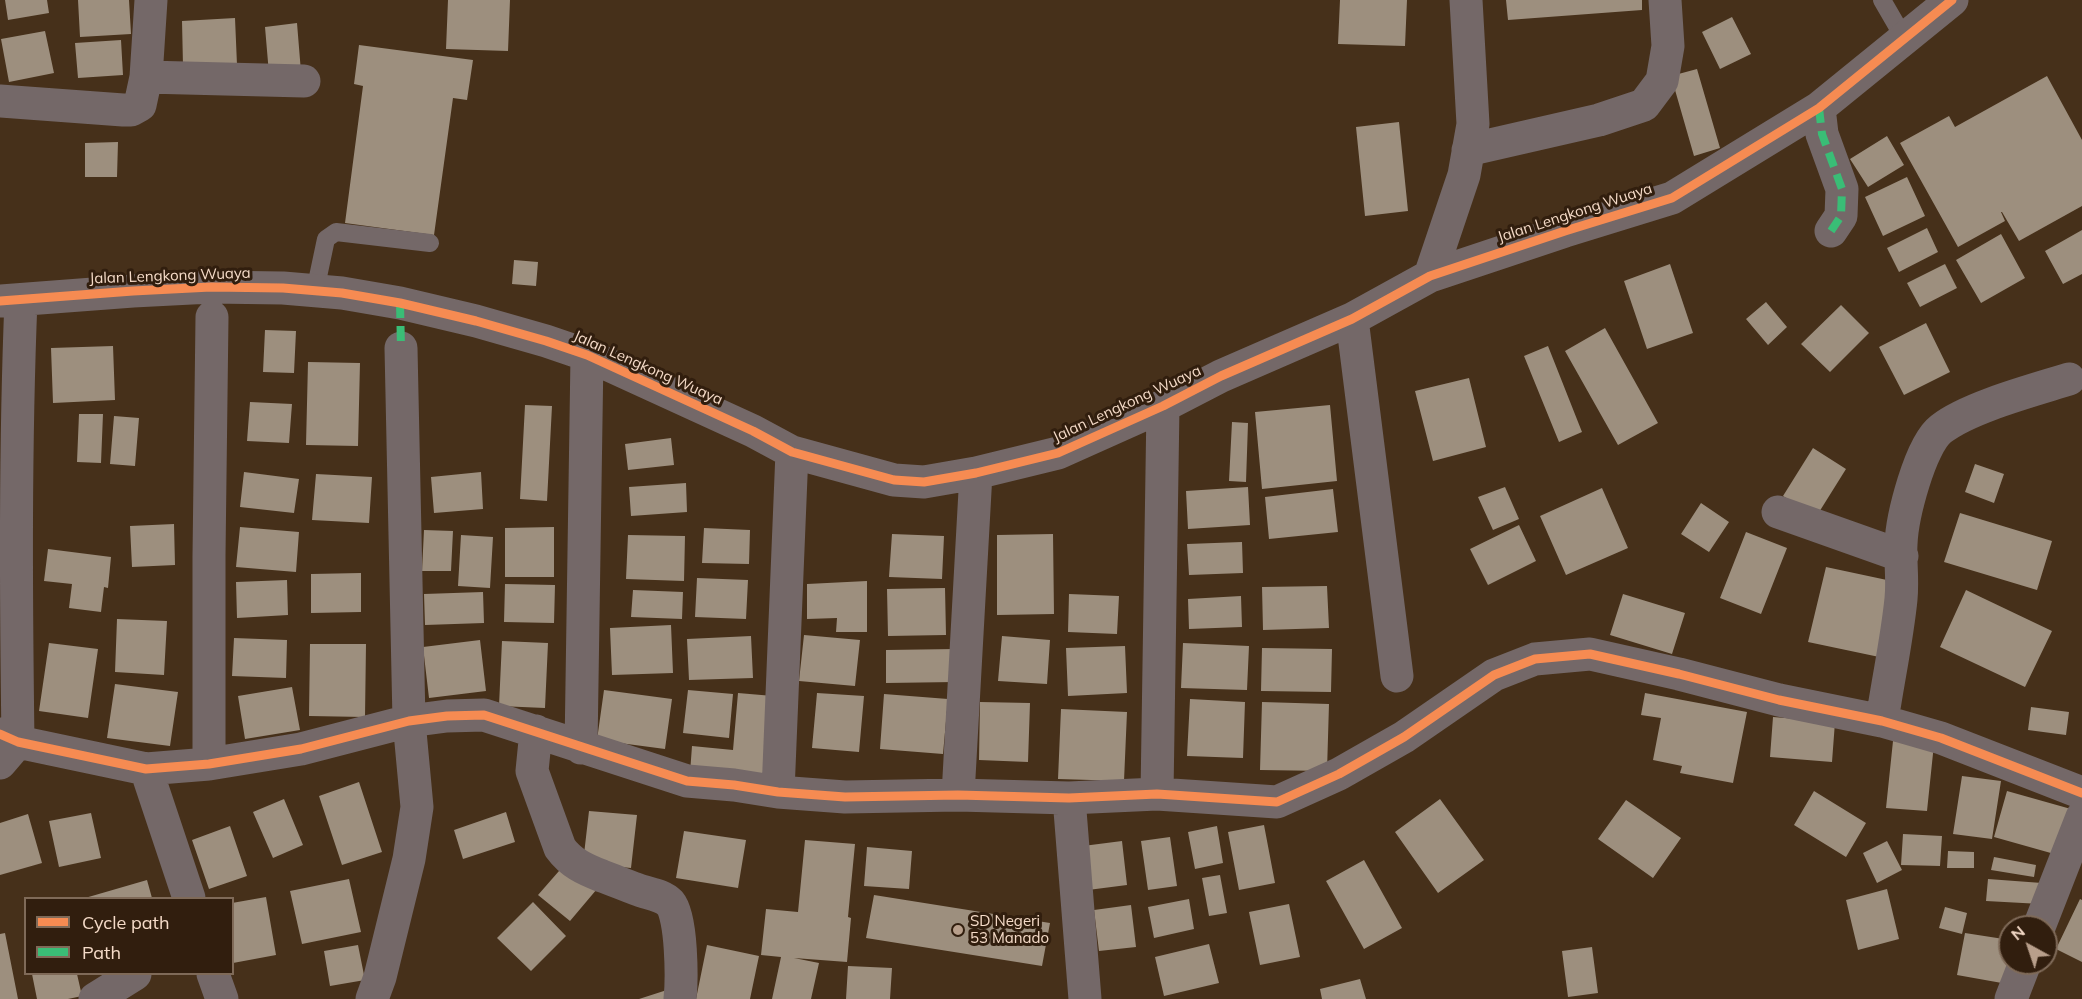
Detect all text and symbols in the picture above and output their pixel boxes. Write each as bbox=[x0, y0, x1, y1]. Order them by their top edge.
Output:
street label: Jalan Lengkong Wuaya bbox=[1495, 179, 1655, 247]
street label: Jalan Lengkong Wuaya bbox=[89, 264, 251, 288]
street label: Jalan Lengkong Wuaya bbox=[571, 327, 725, 409]
street label: Jalan Lengkong Wuaya bbox=[1050, 362, 1204, 446]
legend bbox=[24, 897, 234, 975]
text: Cycle path bbox=[82, 911, 169, 934]
place label: SD Negeri 53 Manado bbox=[970, 912, 1049, 947]
north arrow bbox=[1998, 915, 2058, 975]
text: N bbox=[2007, 921, 2029, 944]
marker: SD Negeri 53 Manado bbox=[951, 923, 965, 937]
text: Path bbox=[82, 941, 121, 964]

